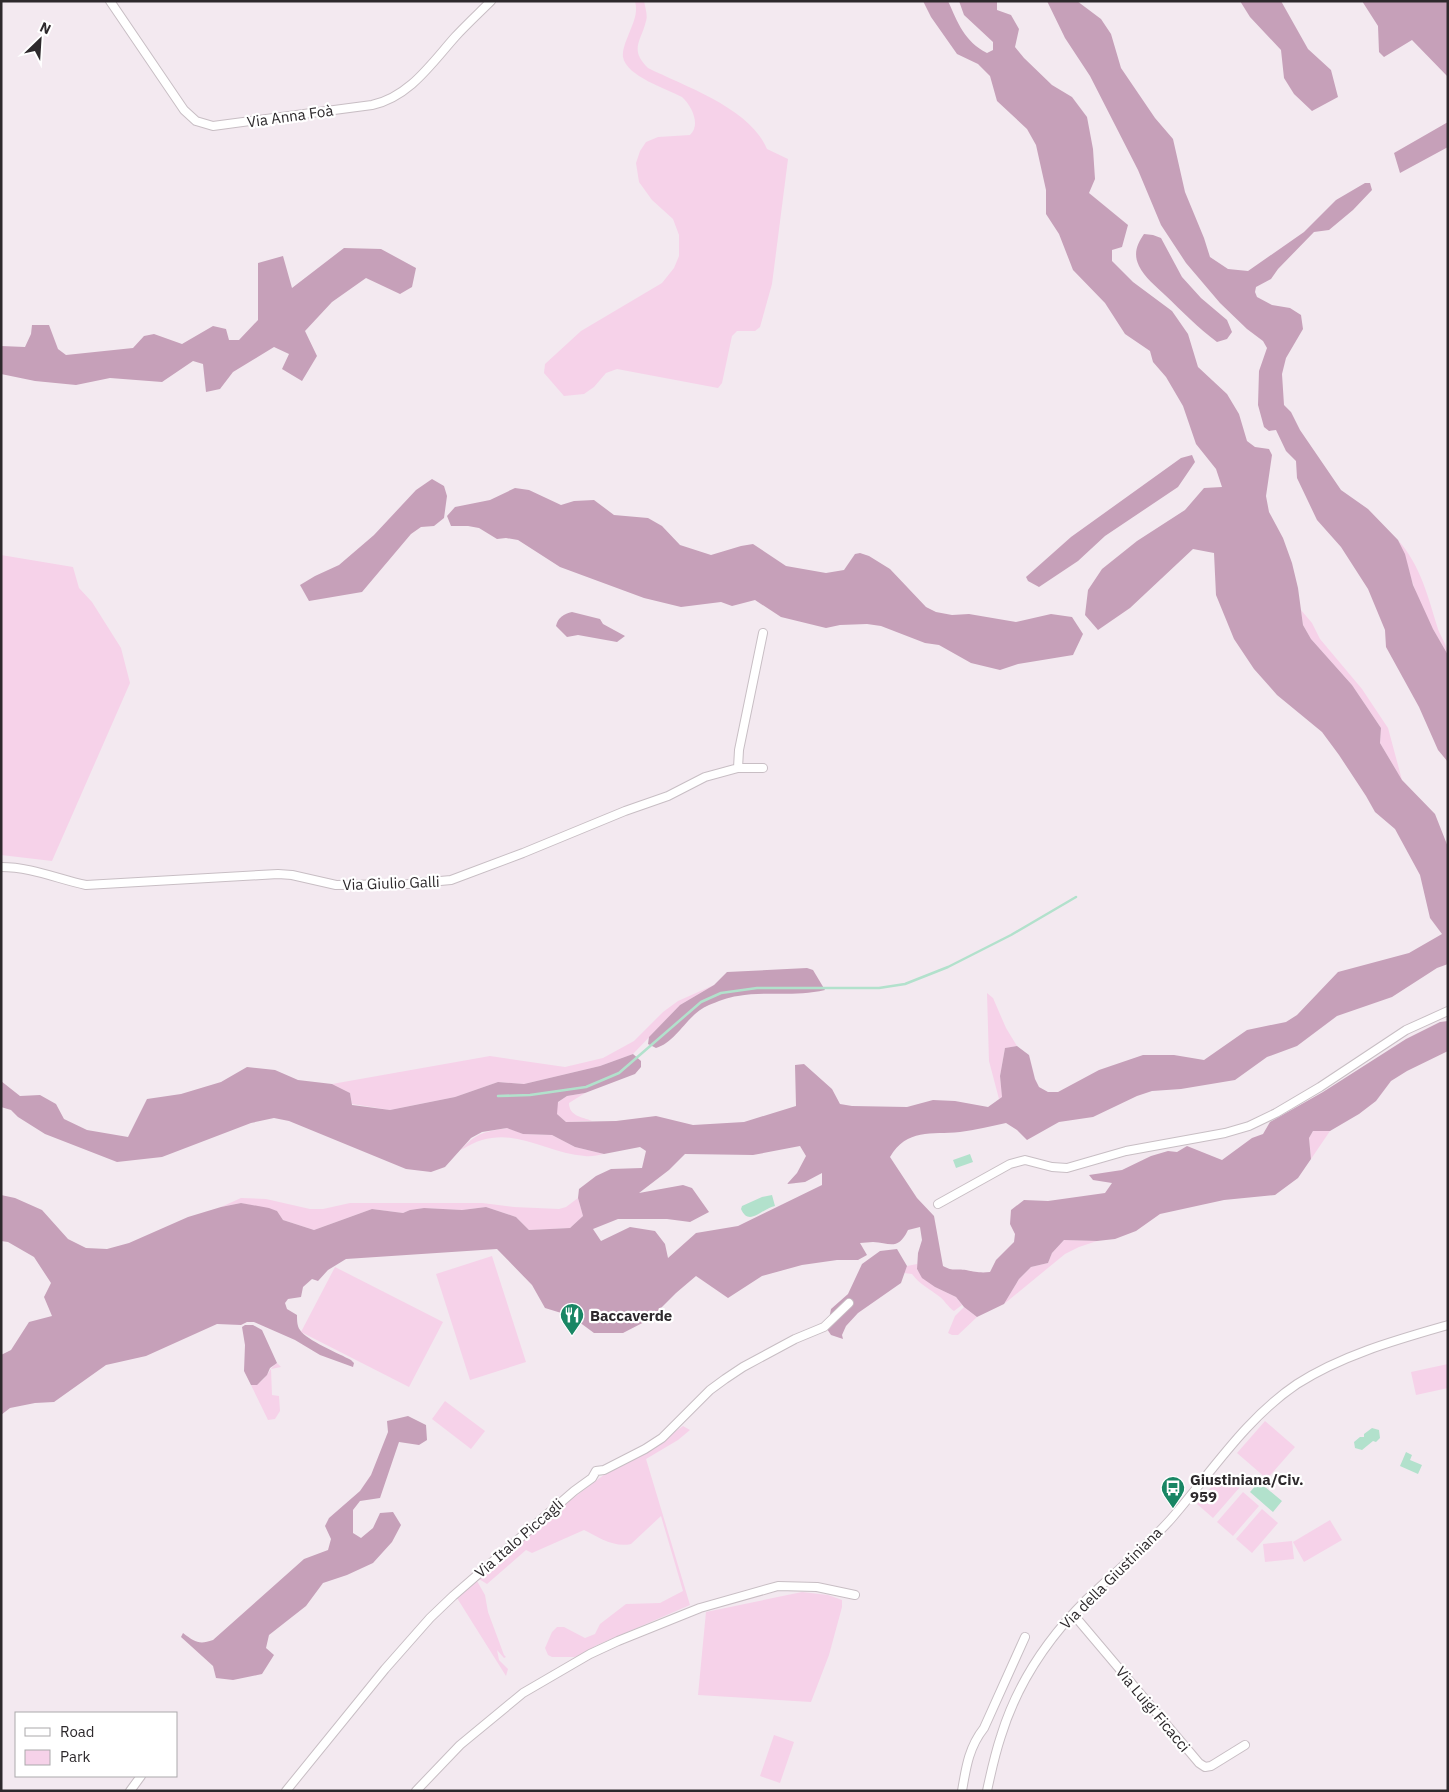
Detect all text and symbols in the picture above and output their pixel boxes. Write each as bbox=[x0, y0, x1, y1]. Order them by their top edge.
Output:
north arrow bbox=[15, 15, 65, 65]
text: N bbox=[37, 18, 54, 39]
street label: Via Anna Foà bbox=[246, 101, 334, 131]
street label: Via Giulio Galli bbox=[342, 872, 440, 894]
restaurant icon: Baccaverde bbox=[559, 1302, 585, 1336]
place label: Baccaverde bbox=[590, 1306, 672, 1325]
place label: Giustiniana/Civ. 959 bbox=[1190, 1470, 1304, 1506]
bus stop icon: Giustiniana/Civ. 959 bbox=[1160, 1475, 1186, 1509]
street label: Via Italo Piccagli bbox=[471, 1494, 567, 1582]
street label: Via della Giustiniana bbox=[1056, 1523, 1166, 1633]
street label: Via Luigi Ficacci bbox=[1112, 1662, 1194, 1756]
legend bbox=[15, 1712, 178, 1777]
text: Road bbox=[60, 1722, 95, 1741]
text: Park bbox=[60, 1747, 90, 1766]

